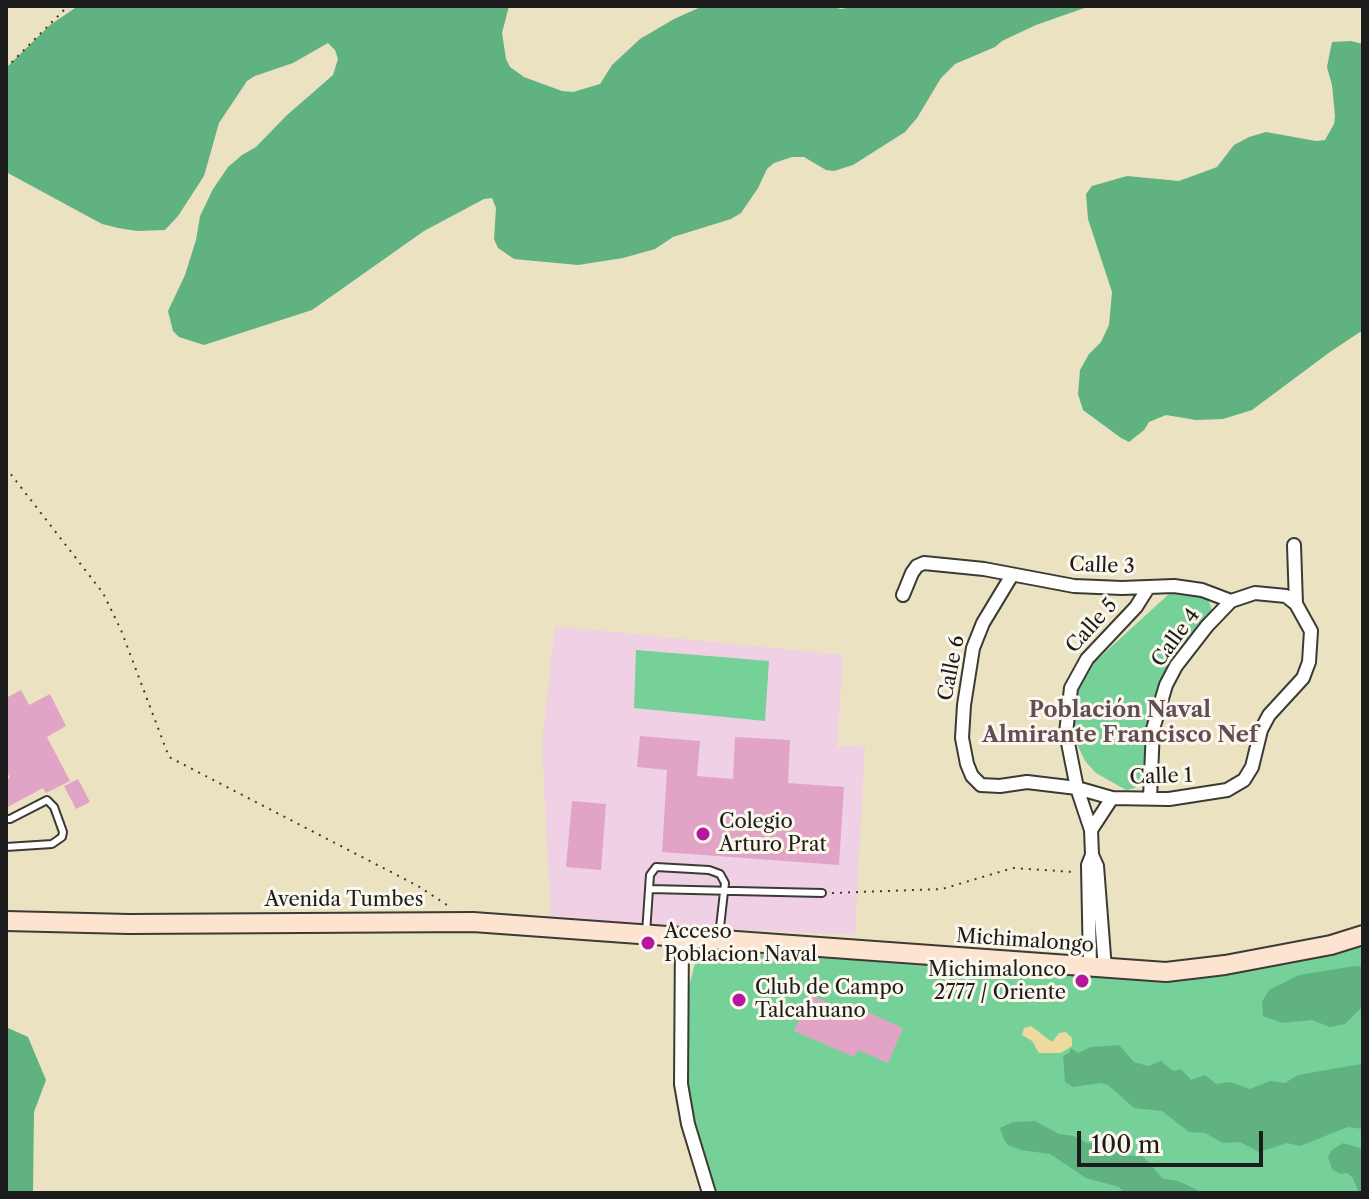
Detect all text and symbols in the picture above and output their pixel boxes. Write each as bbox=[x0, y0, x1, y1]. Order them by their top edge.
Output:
street label: Calle 3 bbox=[1069, 553, 1135, 579]
street label: Calle 5 bbox=[1061, 594, 1123, 658]
street label: Calle 4 bbox=[1147, 604, 1205, 672]
street label: Calle 6 bbox=[934, 633, 970, 703]
district label: Población Naval Almirante Francisco Nef bbox=[982, 698, 1258, 750]
street label: Calle 1 bbox=[1129, 764, 1193, 790]
place label: Colegio Arturo Prat bbox=[719, 810, 827, 857]
marker: Colegio Arturo Prat bbox=[694, 825, 712, 843]
street label: Avenida Tumbes bbox=[265, 888, 423, 912]
place label: Acceso Poblacion Naval bbox=[664, 920, 817, 967]
street label: Michimalongo bbox=[955, 924, 1095, 958]
marker: Acceso Poblacion Naval bbox=[639, 934, 657, 952]
place label: Michimalonco 2777 / Oriente bbox=[928, 958, 1066, 1005]
marker: Michimalonco 2777 / Oriente bbox=[1073, 972, 1091, 990]
place label: Club de Campo Talcahuano bbox=[755, 976, 904, 1023]
marker: Club de Campo Talcahuano bbox=[730, 991, 748, 1009]
scale bar bbox=[1081, 1115, 1267, 1165]
text: 100 m bbox=[1091, 1130, 1160, 1159]

